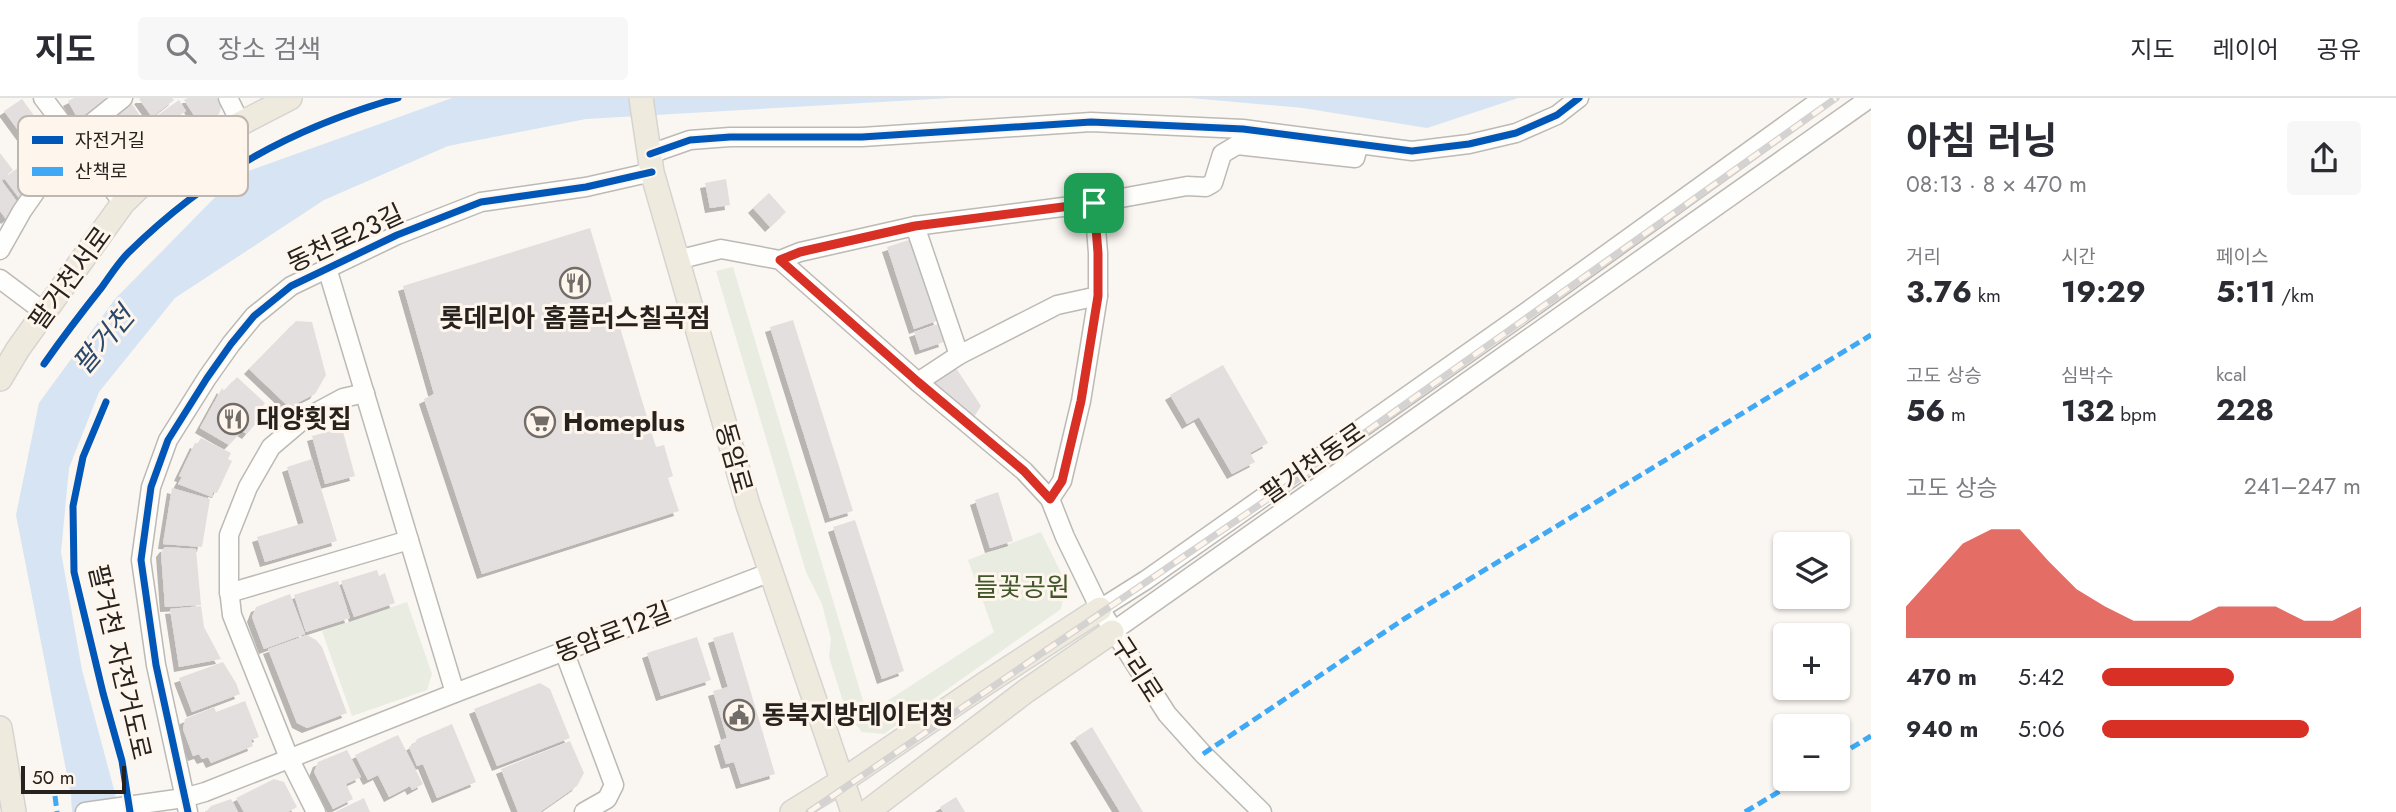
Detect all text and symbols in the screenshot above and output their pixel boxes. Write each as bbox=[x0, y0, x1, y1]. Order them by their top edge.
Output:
search box bbox=[138, 17, 628, 80]
text: 지도 bbox=[35, 26, 96, 73]
icon: search bbox=[162, 29, 200, 67]
text: 장소 검색 bbox=[218, 30, 321, 68]
text: 지도 bbox=[2130, 32, 2175, 67]
text: 레이어 bbox=[2213, 32, 2279, 67]
text: 공유 bbox=[2317, 32, 2361, 67]
text: 아침 러닝 bbox=[1906, 113, 2057, 168]
legend bbox=[18, 116, 248, 196]
button: share bbox=[2287, 121, 2361, 195]
text: 자전거길 bbox=[75, 127, 145, 154]
text: 산책로 bbox=[75, 158, 127, 185]
text: 08:13 · 8 × 470 m bbox=[1906, 167, 2087, 201]
pin bbox=[1064, 173, 1124, 233]
icon: arrive bbox=[1075, 184, 1113, 222]
street label: 동천로23길 bbox=[280, 194, 410, 282]
street label: 팔거천서로 bbox=[19, 218, 121, 338]
text: 거리 bbox=[1906, 243, 1941, 270]
text: 시간 bbox=[2061, 243, 2096, 270]
text: 페이스 bbox=[2216, 243, 2268, 270]
restaurant icon: 롯데리아 홈플러스칠곡점 bbox=[558, 266, 592, 300]
text: 3.76 bbox=[1906, 270, 1972, 313]
text: 19:29 bbox=[2061, 270, 2146, 313]
text: 5:11 bbox=[2216, 270, 2276, 313]
text: km bbox=[1972, 282, 2001, 309]
text: /km bbox=[2276, 282, 2314, 309]
water label: 팔거천 bbox=[63, 295, 146, 383]
place label: 롯데리아 홈플러스칠곡점 bbox=[440, 299, 710, 337]
text: kcal bbox=[2216, 361, 2247, 388]
text: 고도 상승 bbox=[1906, 362, 1982, 389]
text: 심박수 bbox=[2061, 362, 2113, 389]
text: 228 bbox=[2216, 388, 2274, 431]
text: 56 bbox=[1906, 389, 1945, 432]
text: 132 bbox=[2061, 389, 2115, 432]
place label: 대양횟집 bbox=[256, 400, 352, 438]
text: m bbox=[1945, 401, 1966, 428]
text: bpm bbox=[2115, 401, 2157, 428]
restaurant icon: 대양횟집 bbox=[216, 402, 250, 436]
place label: Homeplus bbox=[563, 403, 685, 441]
supermarket icon: Homeplus bbox=[523, 405, 557, 439]
street label: 팔거천동로 bbox=[1253, 413, 1373, 513]
street label: 동암로 bbox=[706, 418, 762, 498]
text: 241–247 m bbox=[2244, 469, 2361, 503]
text: 고도 상승 bbox=[1906, 471, 1998, 505]
map controls bbox=[1773, 532, 1850, 791]
button: layers bbox=[1773, 532, 1850, 609]
street label: 팔거천 자전거도로 bbox=[79, 561, 161, 763]
park label: 들꽃공원 bbox=[974, 568, 1070, 606]
street label: 동암로12길 bbox=[549, 592, 677, 672]
button: + bbox=[1773, 623, 1850, 700]
street label: 구리로 bbox=[1102, 629, 1172, 709]
text: 470 m bbox=[1906, 660, 1977, 694]
text: 5:42 bbox=[2018, 660, 2064, 694]
place label: 동북지방데이터청 bbox=[762, 696, 953, 734]
public building icon: 동북지방데이터청 bbox=[722, 698, 756, 732]
text: 940 m bbox=[1906, 712, 1978, 746]
text: 5:06 bbox=[2018, 712, 2065, 746]
button: − bbox=[1773, 714, 1850, 791]
scale bar bbox=[21, 763, 126, 795]
text: 50 m bbox=[32, 764, 75, 791]

